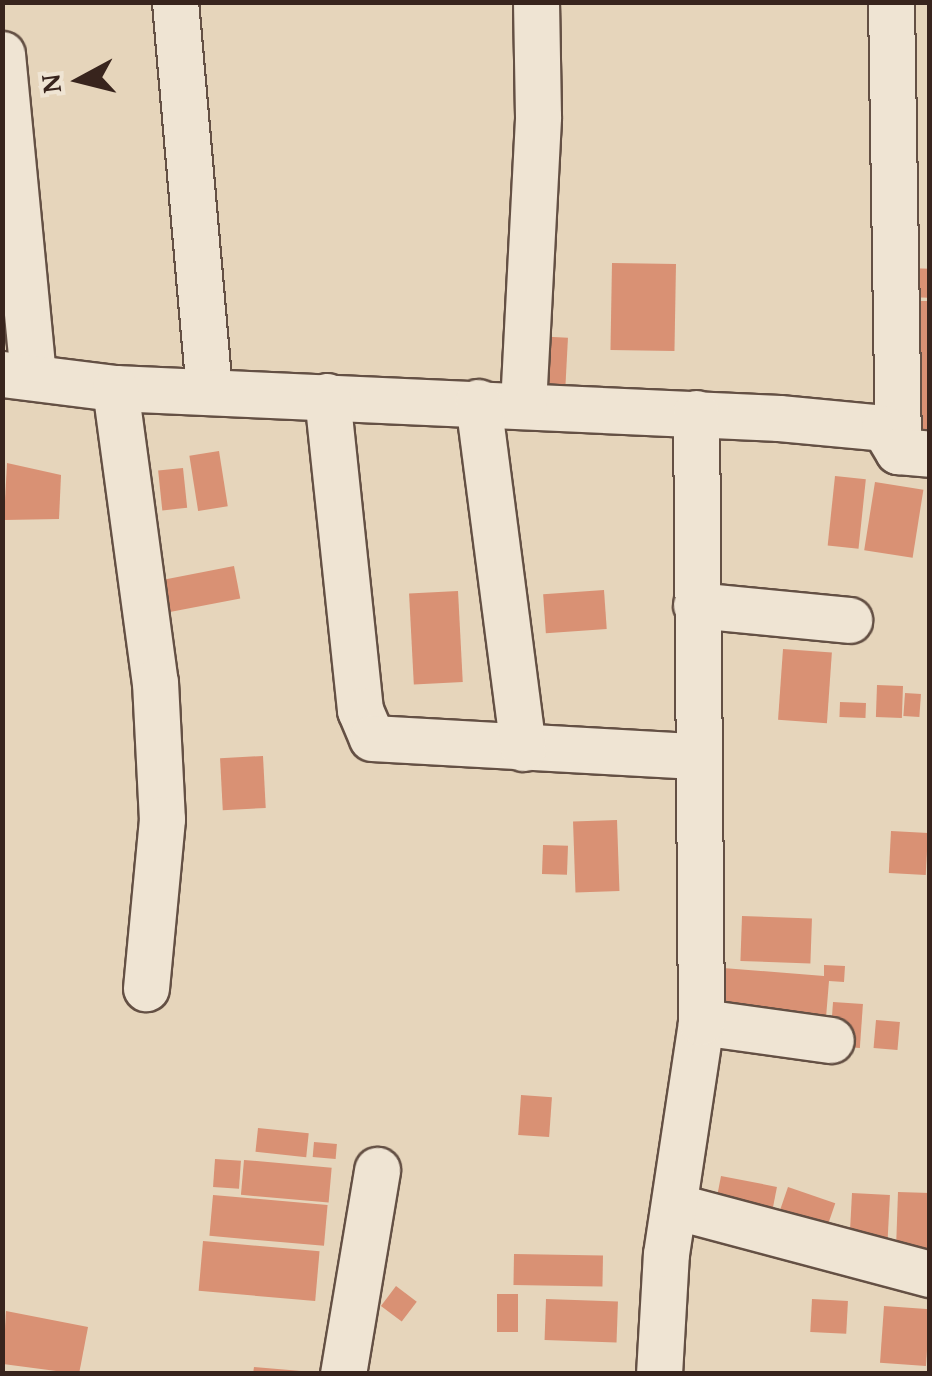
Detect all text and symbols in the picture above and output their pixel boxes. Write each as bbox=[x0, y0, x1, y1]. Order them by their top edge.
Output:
north arrow bbox=[30, 30, 130, 130]
text: N bbox=[28, 72, 71, 96]

